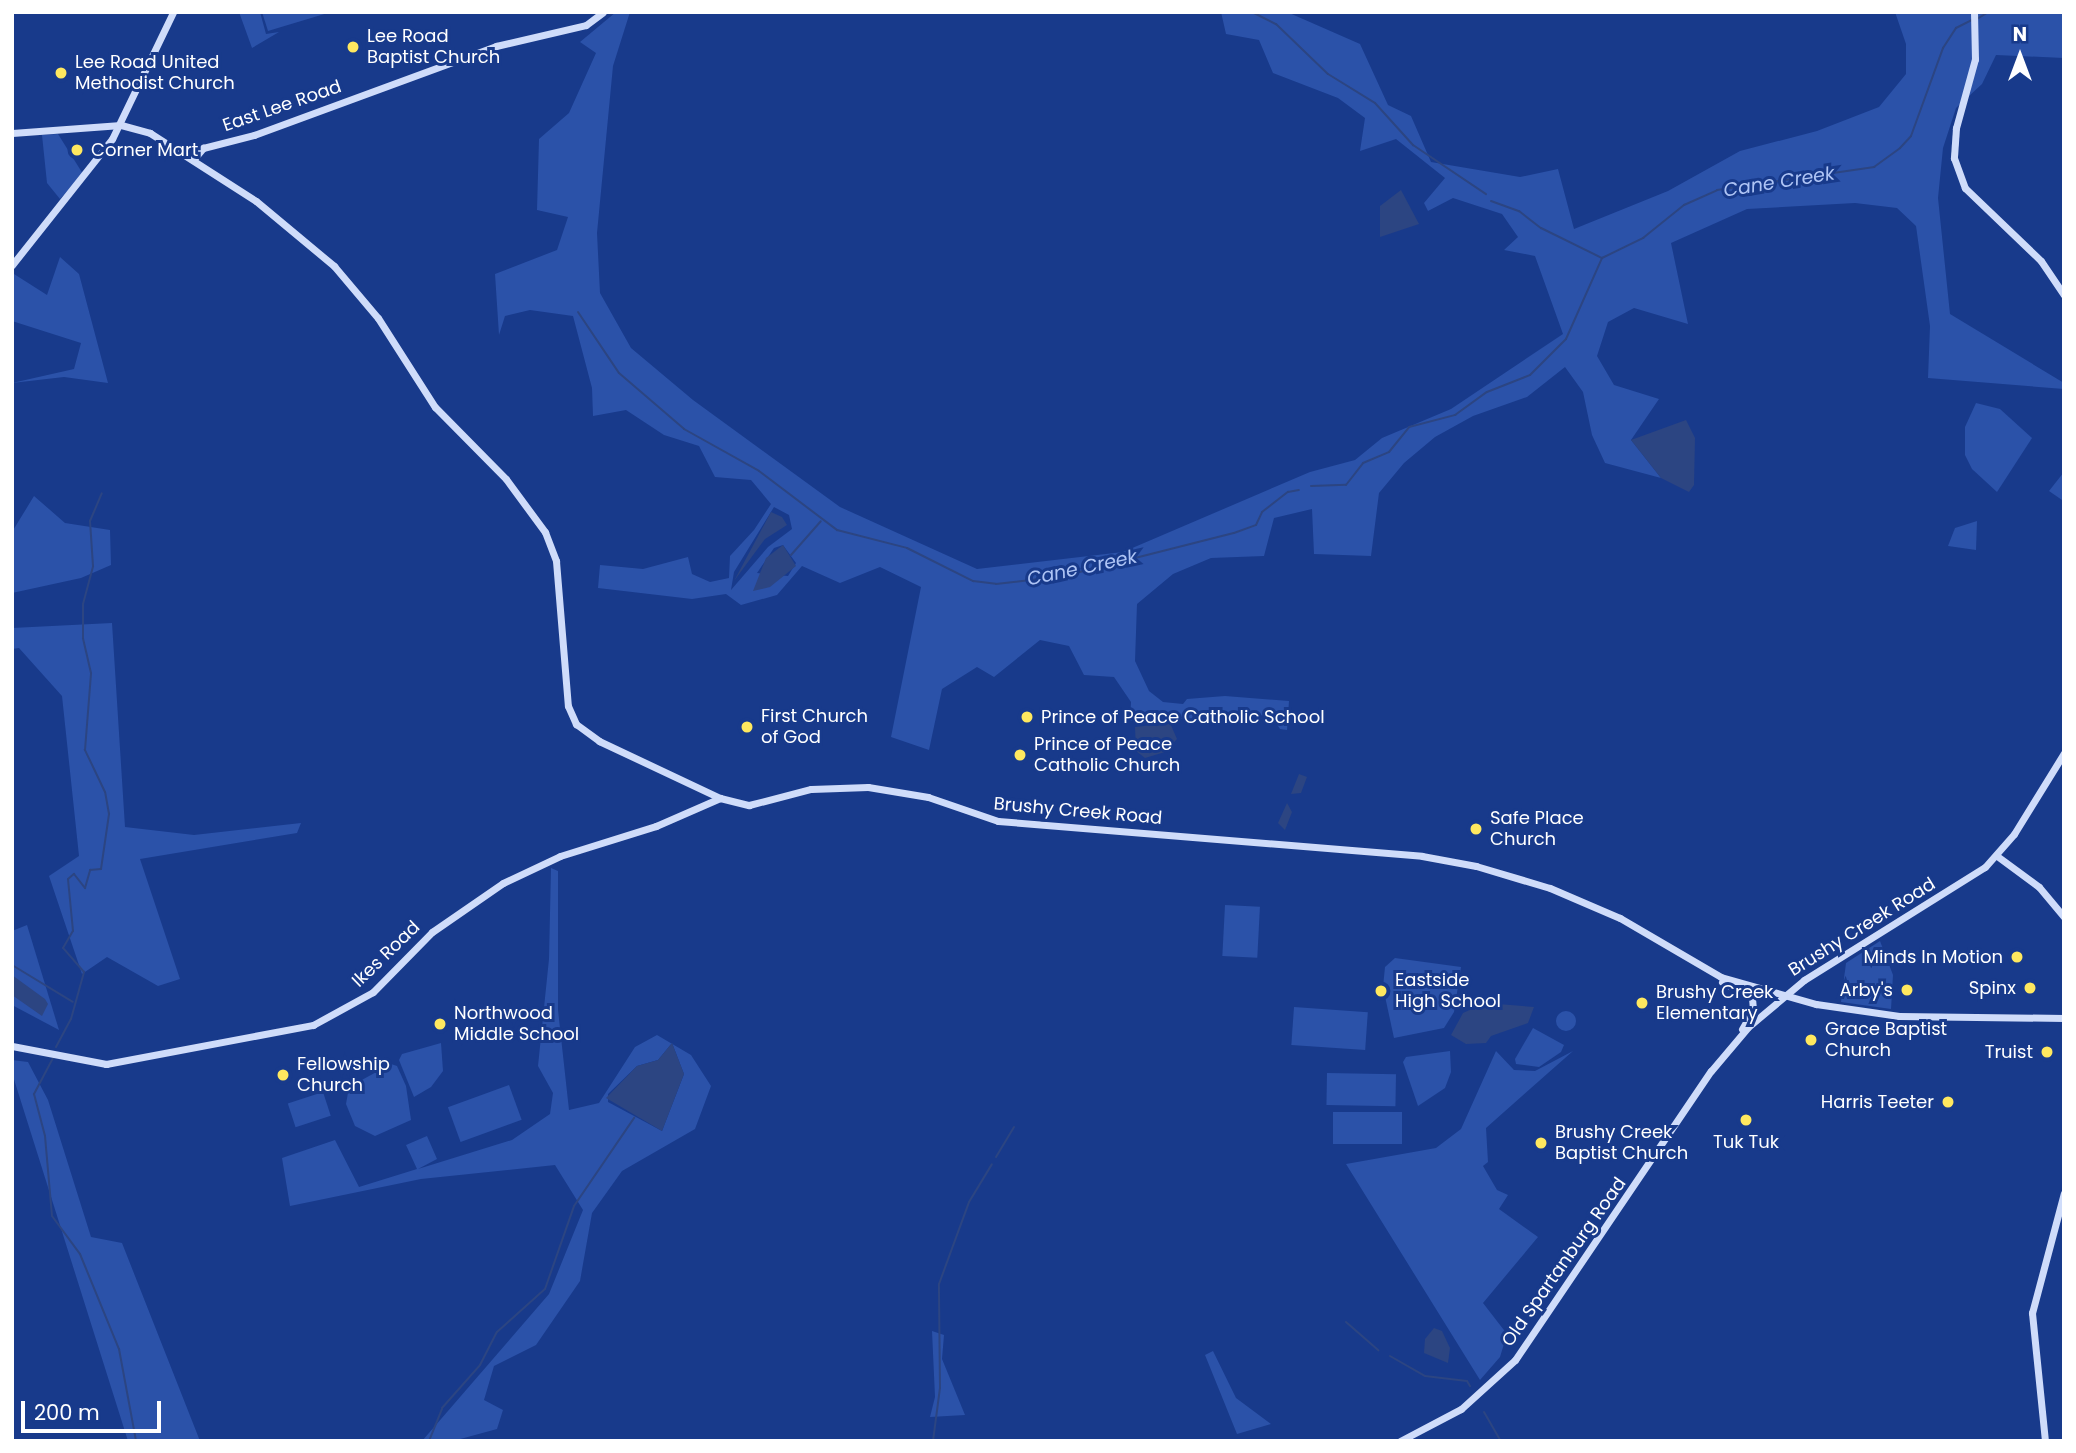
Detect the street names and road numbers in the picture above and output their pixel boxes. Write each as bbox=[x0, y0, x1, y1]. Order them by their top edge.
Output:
street label: East Lee Road bbox=[220, 76, 344, 136]
street label: Brushy Creek Road bbox=[993, 793, 1163, 829]
street label: Brushy Creek Road bbox=[1785, 873, 1939, 981]
street label: Ikes Road bbox=[348, 916, 424, 992]
street label: Old Spartanburg Road bbox=[1497, 1173, 1631, 1351]

